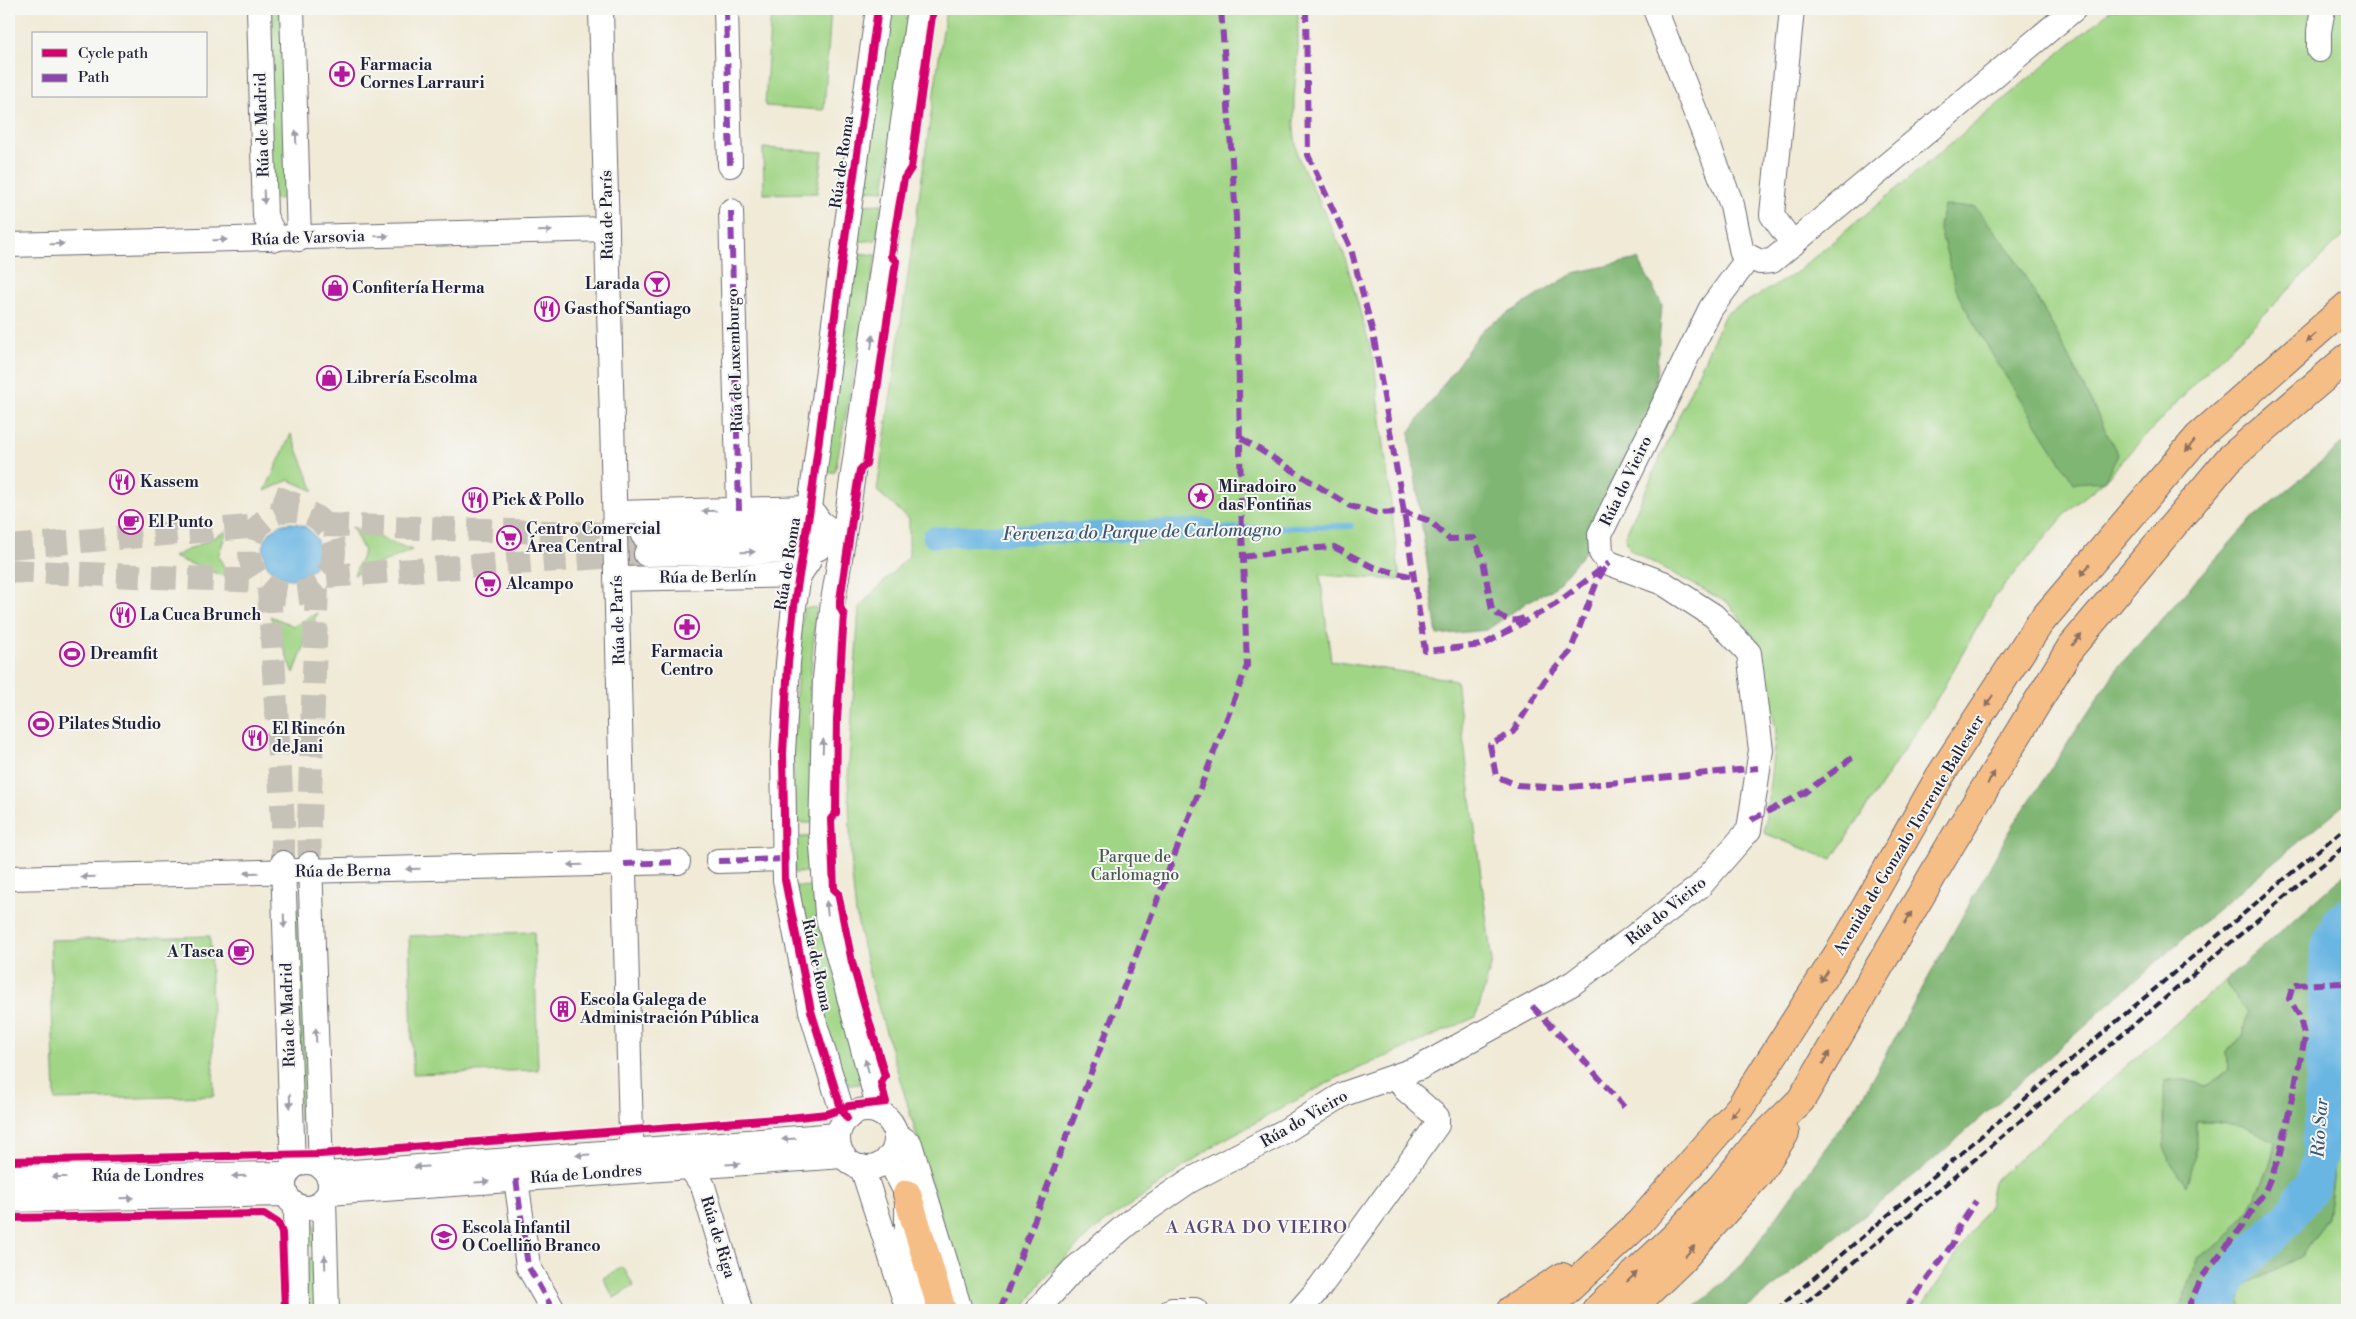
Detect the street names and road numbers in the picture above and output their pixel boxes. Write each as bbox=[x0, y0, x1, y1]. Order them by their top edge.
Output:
street label: Rúa de Madrid bbox=[250, 72, 274, 178]
street label: Rúa de Roma bbox=[826, 113, 859, 210]
street label: Rúa de París bbox=[596, 170, 618, 260]
street label: Rúa de Varsovia bbox=[251, 226, 366, 250]
street label: Rúa de Luxemburgo bbox=[722, 288, 748, 432]
street label: Rúa do Vieiro bbox=[1596, 433, 1656, 529]
street label: Rúa de Roma bbox=[771, 515, 805, 612]
street label: Rúa de Berlín bbox=[659, 566, 757, 588]
street label: Rúa de París bbox=[606, 575, 630, 665]
street label: Avenida de Gonzalo Torrente Ballester bbox=[1829, 711, 1989, 960]
street label: Rúa de Berna bbox=[295, 860, 392, 882]
street label: Rúa do Vieiro bbox=[1622, 872, 1710, 950]
street label: Rúa de Roma bbox=[797, 917, 837, 1014]
street label: Rúa de Madrid bbox=[276, 962, 300, 1068]
street label: Rúa do Vieiro bbox=[1257, 1086, 1351, 1152]
street label: Rúa de Londres bbox=[529, 1160, 643, 1188]
street label: Rúa de Londres bbox=[92, 1166, 204, 1186]
street label: Rúa de Riga bbox=[696, 1194, 740, 1281]

